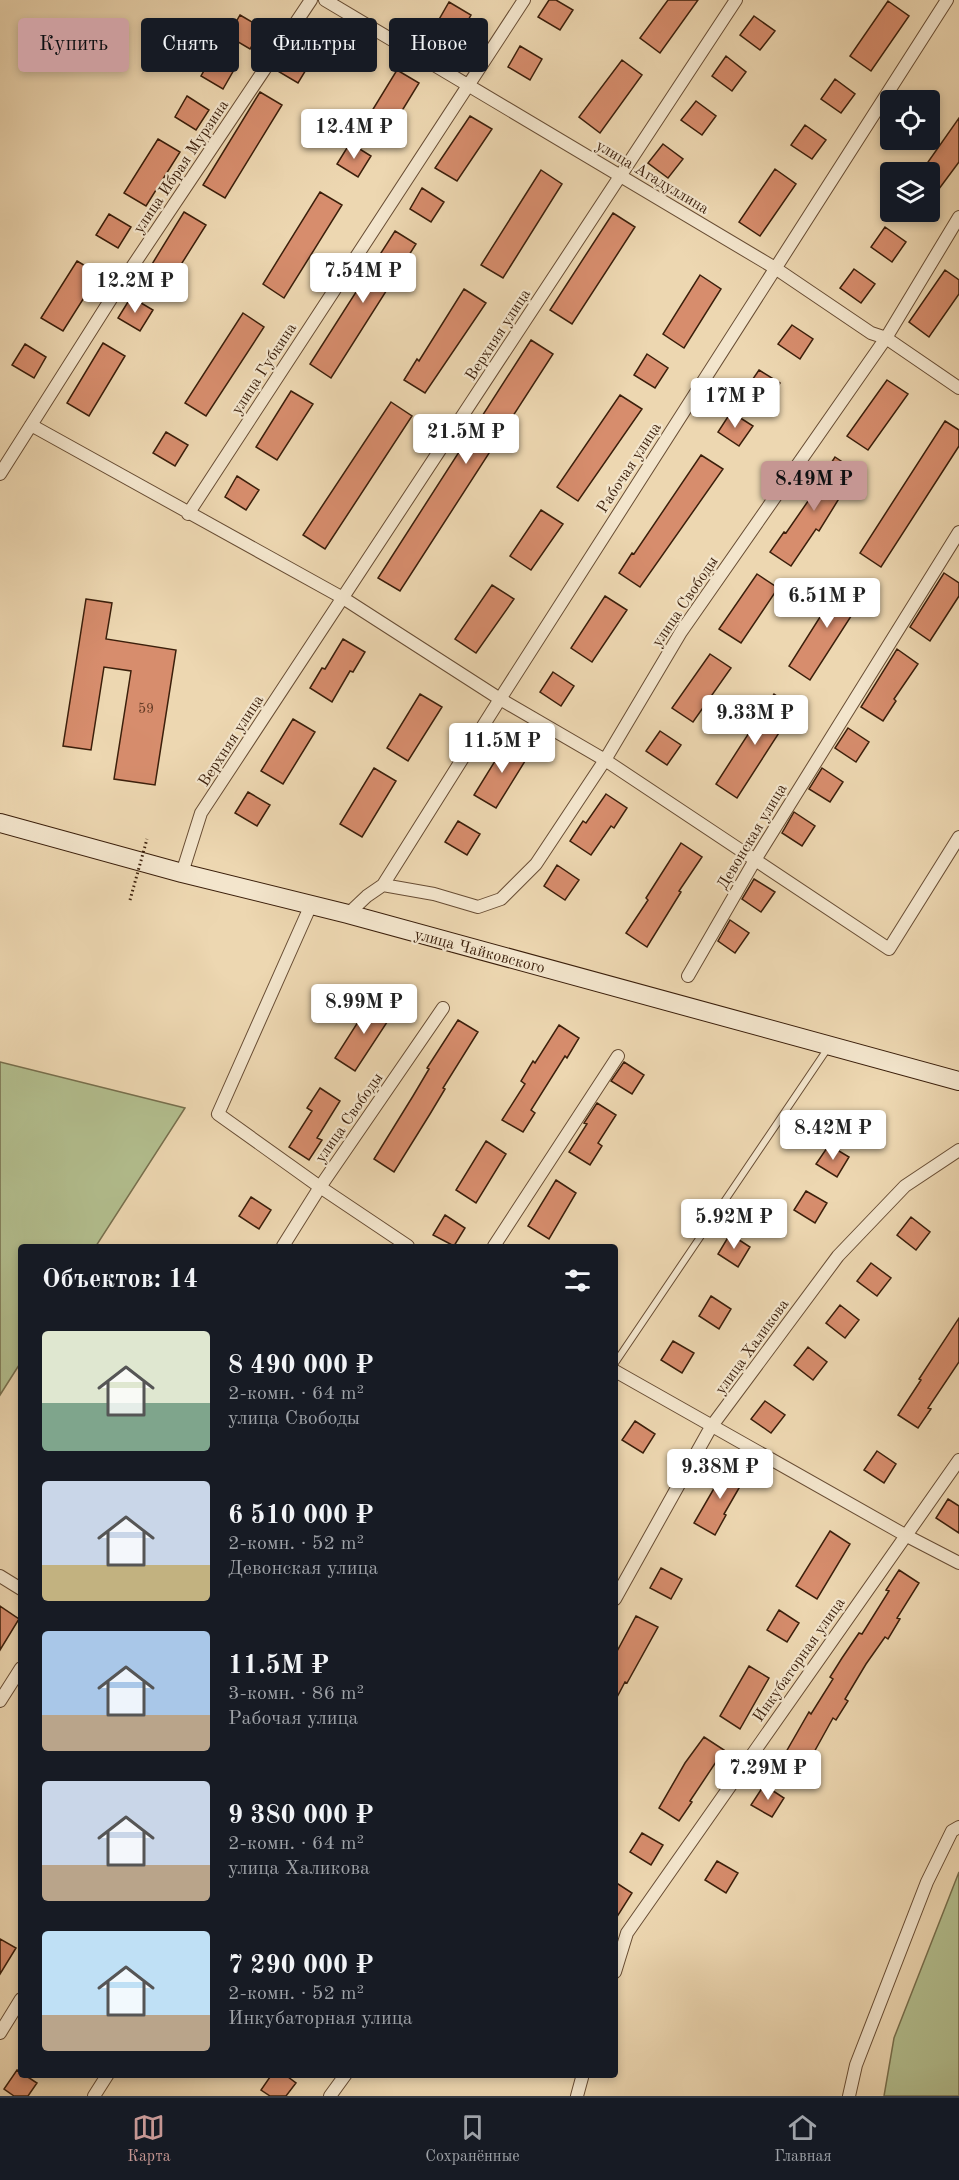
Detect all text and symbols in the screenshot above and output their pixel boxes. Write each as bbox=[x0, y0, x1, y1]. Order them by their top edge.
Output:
chip: Купить bbox=[18, 18, 129, 72]
chip: Снять bbox=[141, 18, 239, 72]
chip: Фильтры bbox=[251, 18, 377, 72]
chip: Новое bbox=[389, 18, 488, 72]
map controls bbox=[880, 90, 940, 222]
button: locate bbox=[880, 90, 940, 150]
street label: улица Ибрая Мурзина bbox=[131, 97, 232, 237]
pin: 12.4M ₽ bbox=[299, 109, 409, 160]
text: 12.4M ₽ bbox=[315, 118, 393, 138]
street label: улица Агадуллина bbox=[593, 138, 711, 218]
button: layers bbox=[880, 162, 940, 222]
pin: 7.54M ₽ bbox=[308, 253, 418, 304]
text: 7.54M ₽ bbox=[324, 262, 402, 282]
pin: 12.2M ₽ bbox=[80, 263, 190, 314]
text: 12.2M ₽ bbox=[96, 272, 174, 292]
street label: Верхняя улица bbox=[463, 286, 534, 384]
street label: улица Губкина bbox=[229, 320, 300, 418]
pin: 17M ₽ bbox=[693, 378, 777, 429]
text: 17M ₽ bbox=[705, 387, 765, 407]
pin: 21.5M ₽ bbox=[411, 414, 521, 465]
street label: Рабочая улица bbox=[595, 420, 665, 516]
text: 21.5M ₽ bbox=[427, 423, 505, 443]
pin: 8.49M ₽ bbox=[759, 461, 869, 512]
text: 8.49M ₽ bbox=[775, 470, 853, 490]
street label: улица Свободы bbox=[650, 554, 722, 650]
pin: 6.51M ₽ bbox=[772, 578, 882, 629]
text: 6.51M ₽ bbox=[788, 587, 866, 607]
street label: Верхняя улица bbox=[196, 692, 267, 790]
pin: 9.33M ₽ bbox=[700, 695, 810, 746]
house number: 59 bbox=[138, 702, 154, 716]
text: 9.33M ₽ bbox=[716, 704, 794, 724]
pin: 11.5M ₽ bbox=[447, 723, 557, 774]
text: 11.5M ₽ bbox=[463, 732, 541, 752]
street label: Девонская улица bbox=[715, 781, 791, 893]
street label: улица Чайковского bbox=[413, 927, 546, 977]
pin: 8.99M ₽ bbox=[309, 984, 419, 1035]
text: 8.99M ₽ bbox=[325, 993, 403, 1013]
street label: улица Свободы bbox=[313, 1070, 386, 1166]
pin: 8.42M ₽ bbox=[778, 1110, 888, 1161]
text: 8.42M ₽ bbox=[794, 1119, 872, 1139]
pin: 5.92M ₽ bbox=[679, 1199, 789, 1250]
text: 5.92M ₽ bbox=[695, 1208, 773, 1228]
icon: filters bbox=[561, 1264, 594, 1297]
text: Объектов: 14 bbox=[42, 1267, 198, 1293]
street label: улица Халикова bbox=[713, 1296, 793, 1398]
text: 8 490 000 ₽ bbox=[228, 1353, 374, 1379]
icon: home bbox=[90, 1355, 162, 1427]
text: 2-комн. · 64 m² bbox=[228, 1384, 364, 1404]
text: улица Свободы bbox=[228, 1409, 360, 1429]
pin: 9.38M ₽ bbox=[665, 1449, 775, 1500]
text: 9.38M ₽ bbox=[681, 1458, 759, 1478]
text: 6 510 000 ₽ bbox=[228, 1503, 374, 1529]
icon: home bbox=[90, 1505, 162, 1577]
text: 2-комн. · 52 m² bbox=[228, 1534, 364, 1554]
text: Девонская улица bbox=[228, 1559, 378, 1579]
street label: Инкубаторная улица bbox=[751, 1595, 849, 1725]
text: 11.5M ₽ bbox=[228, 1653, 329, 1679]
icon: home bbox=[90, 1655, 162, 1727]
text: 3-комн. · 86 m² bbox=[228, 1684, 364, 1704]
text: Рабочая улица bbox=[228, 1709, 358, 1729]
pin: 7.29M ₽ bbox=[713, 1750, 823, 1801]
text: 7.29M ₽ bbox=[729, 1759, 807, 1779]
text: 9 380 000 ₽ bbox=[228, 1803, 374, 1829]
icon: home bbox=[90, 1805, 162, 1877]
text: 2-комн. · 64 m² bbox=[228, 1834, 364, 1854]
text: улица Халикова bbox=[228, 1859, 370, 1879]
text: 7 290 000 ₽ bbox=[228, 1953, 374, 1979]
icon: home bbox=[90, 1955, 162, 2027]
text: 2-комн. · 52 m² bbox=[228, 1984, 364, 2004]
text: Инкубаторная улица bbox=[228, 2009, 413, 2029]
tab: Карта bbox=[127, 2111, 171, 2167]
tab: Сохранённые bbox=[425, 2111, 520, 2167]
tab: Главная bbox=[774, 2111, 832, 2167]

